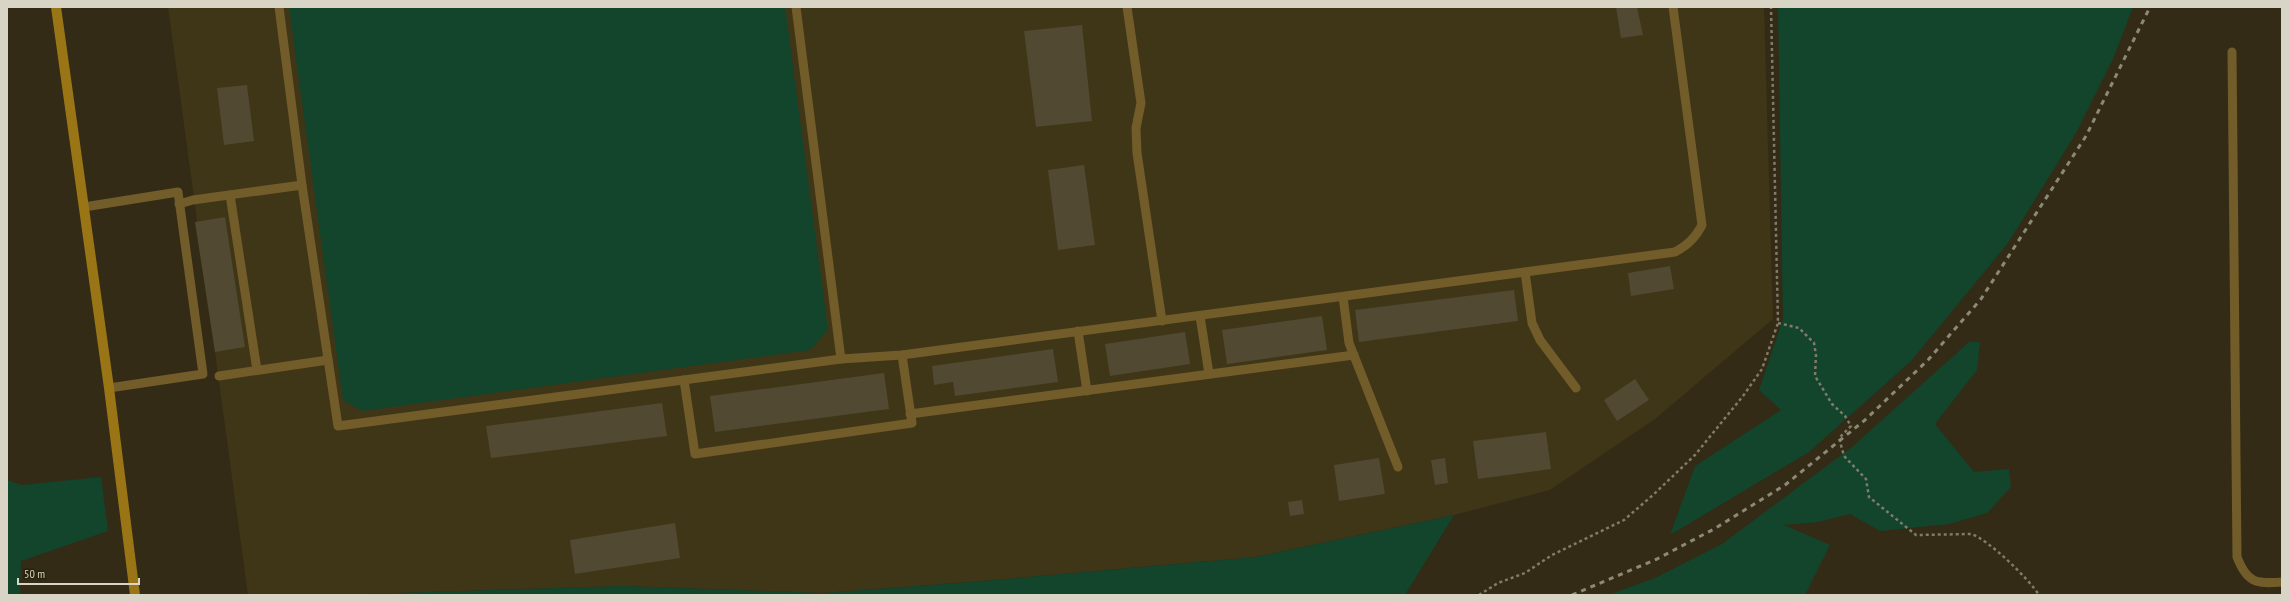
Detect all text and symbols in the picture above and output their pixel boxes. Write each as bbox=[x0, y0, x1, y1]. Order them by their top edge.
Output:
scale bar bbox=[18, 560, 139, 586]
text: 50 m bbox=[24, 566, 45, 581]

